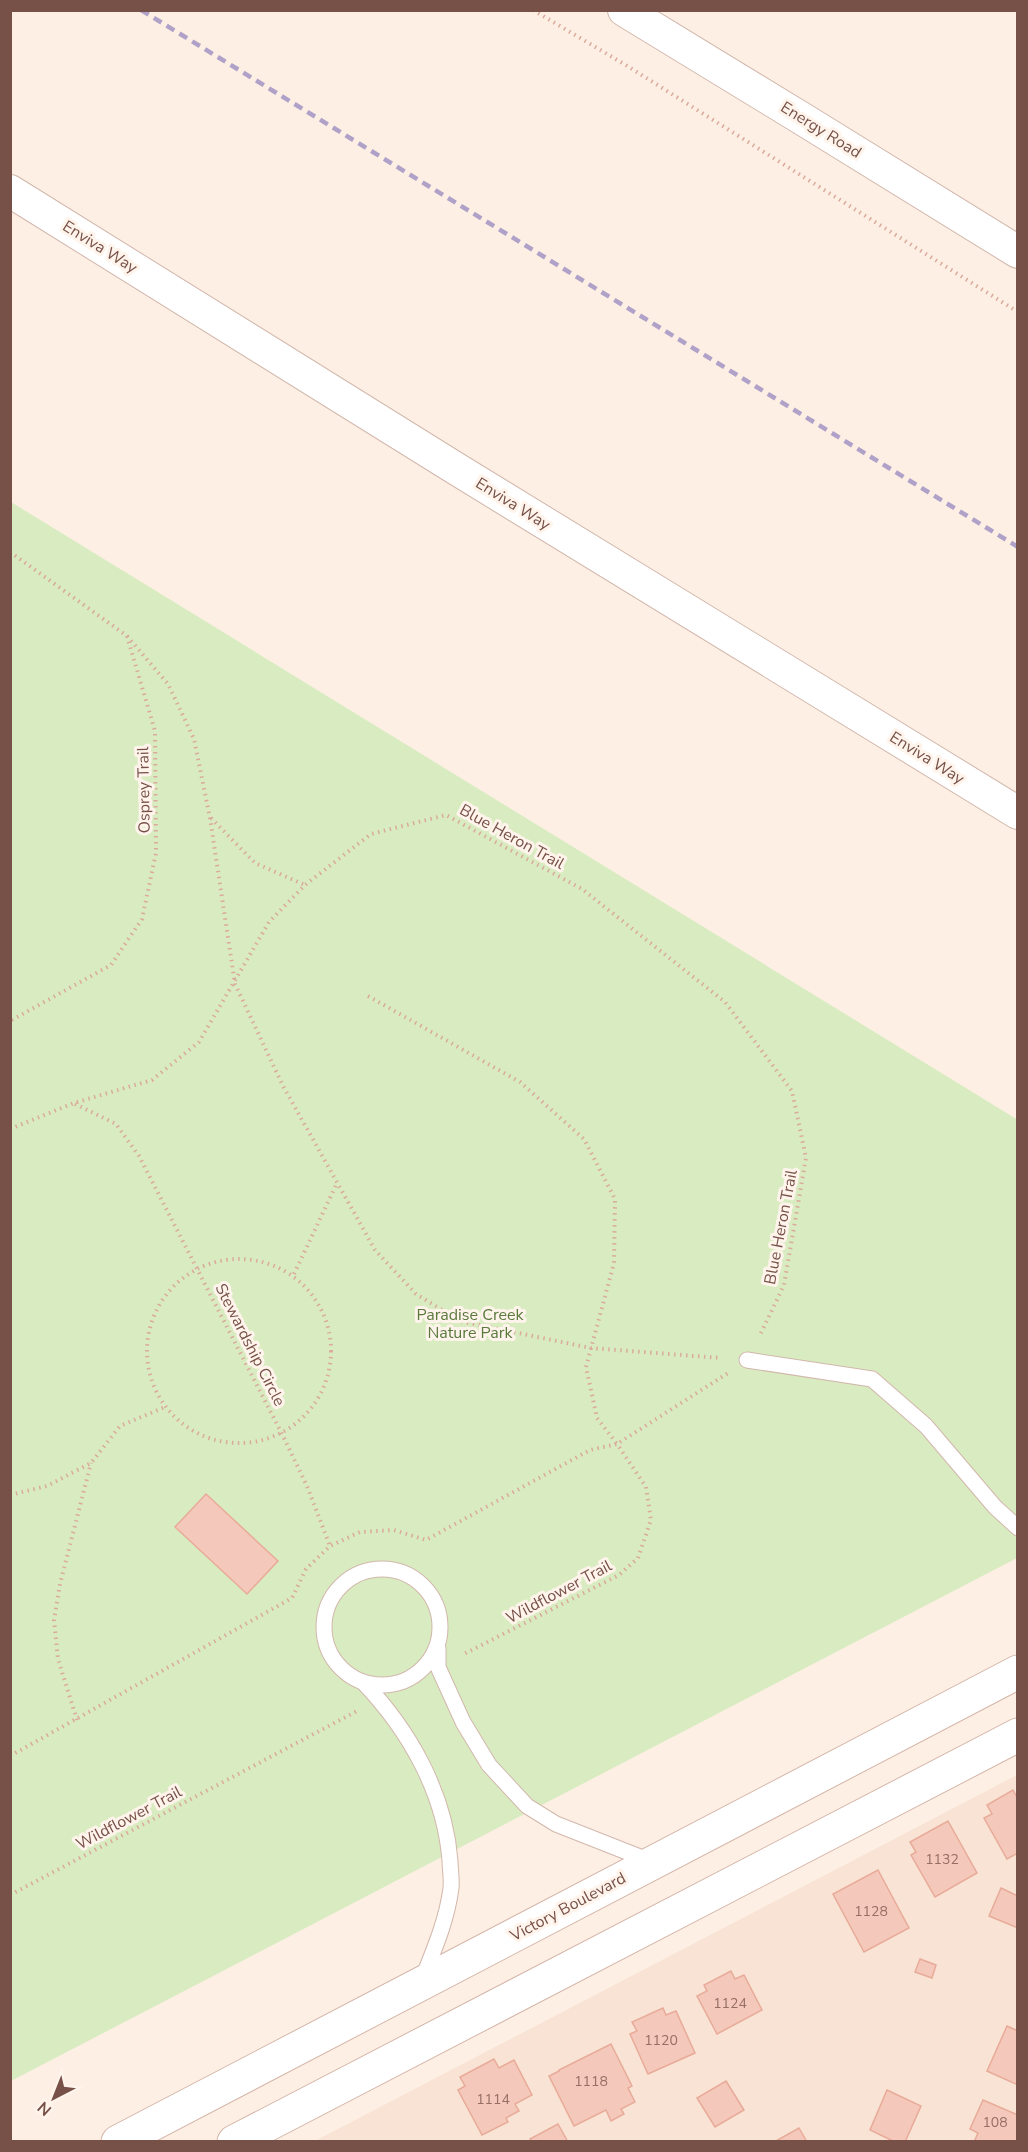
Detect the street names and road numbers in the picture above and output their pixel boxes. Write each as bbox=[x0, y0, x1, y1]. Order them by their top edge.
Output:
street label: Energy Road bbox=[776, 96, 866, 164]
street label: Enviva Way bbox=[58, 215, 142, 279]
street label: Enviva Way bbox=[471, 472, 555, 536]
street label: Enviva Way bbox=[885, 726, 969, 790]
street label: Osprey Trail bbox=[132, 746, 156, 834]
street label: Blue Heron Trail bbox=[456, 799, 569, 875]
street label: Blue Heron Trail bbox=[759, 1167, 803, 1286]
street label: Stewardship Circle bbox=[210, 1280, 290, 1410]
street label: Wildflower Trail bbox=[502, 1555, 616, 1629]
street label: Wildflower Trail bbox=[72, 1781, 186, 1855]
street label: Victory Boulevard bbox=[505, 1867, 630, 1947]

